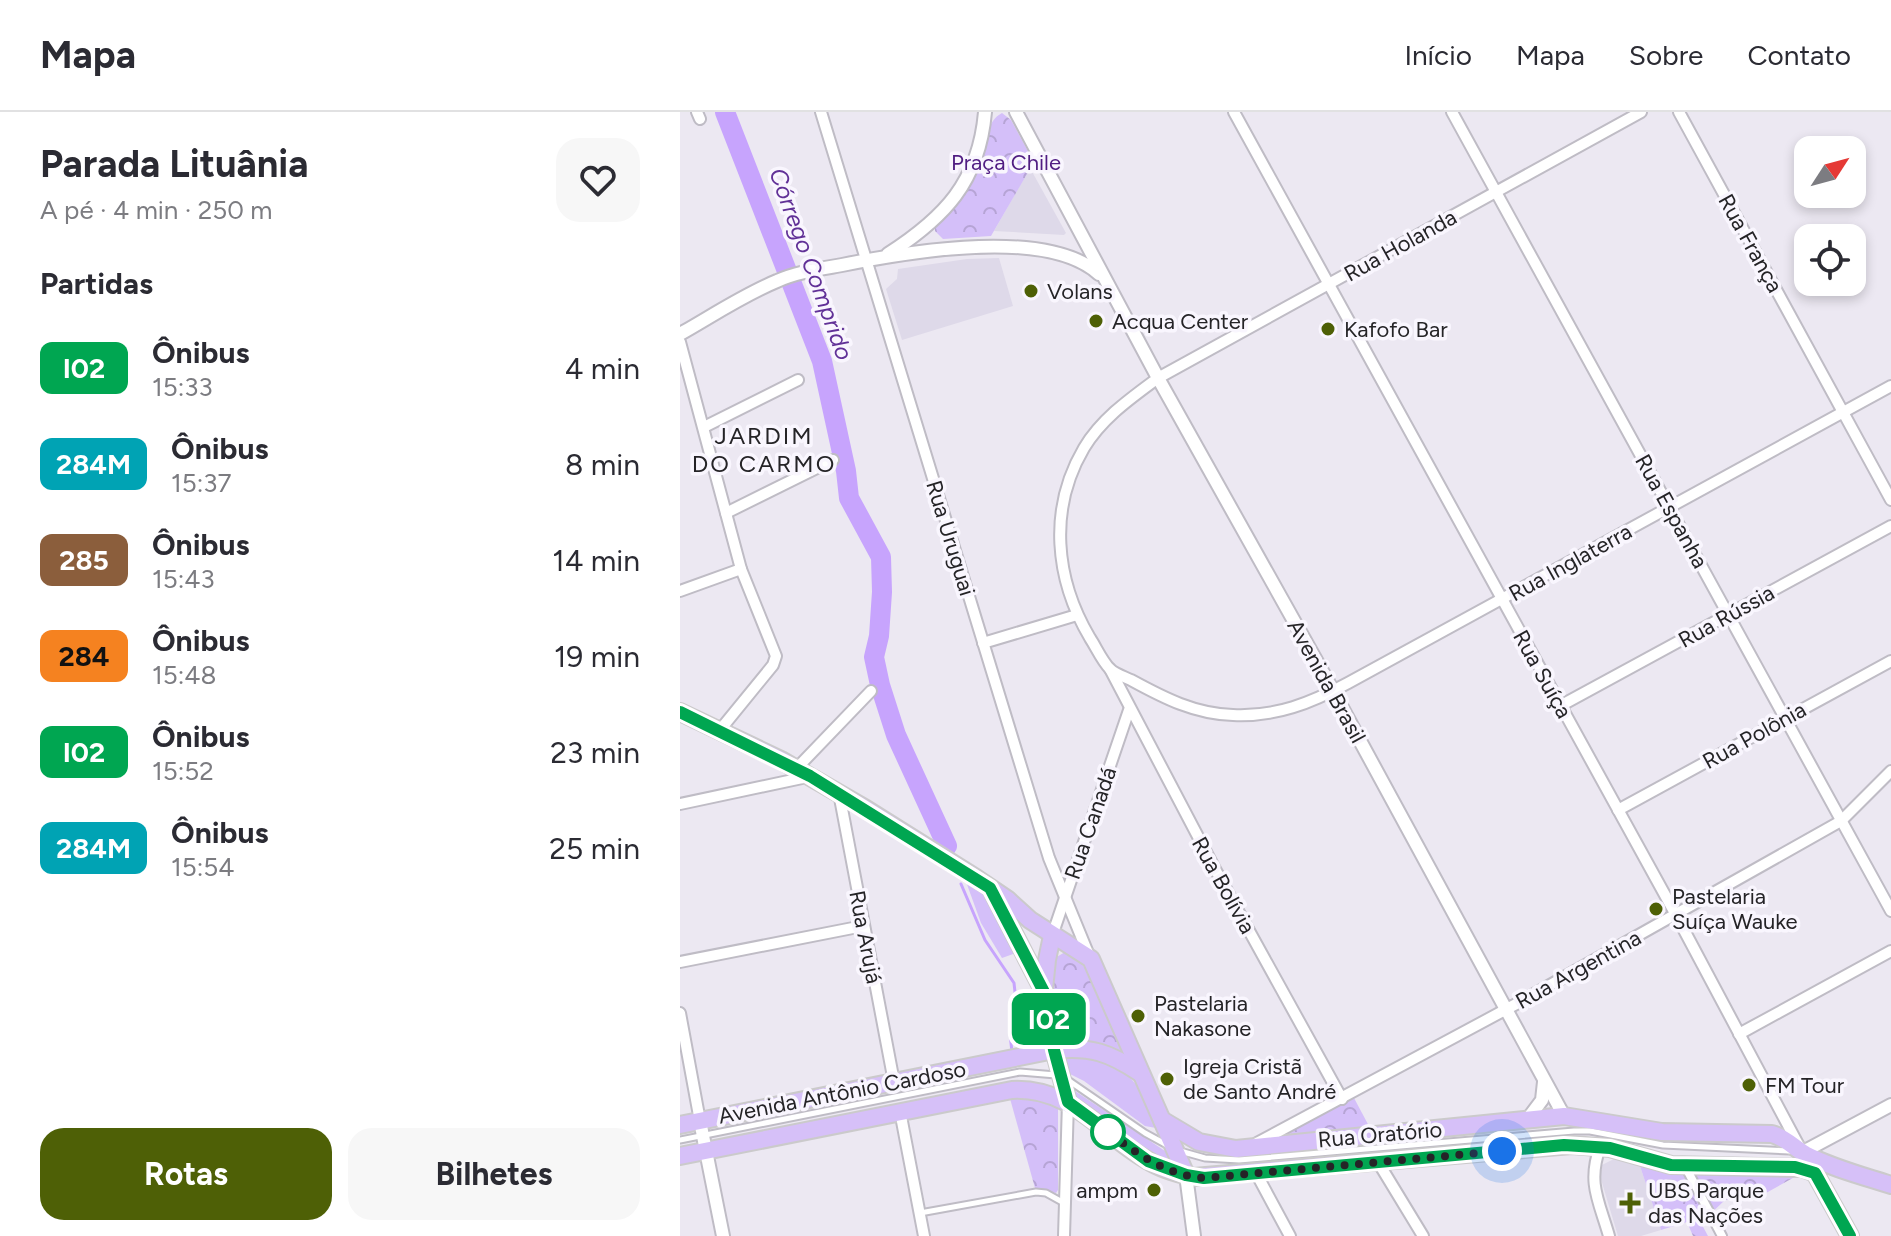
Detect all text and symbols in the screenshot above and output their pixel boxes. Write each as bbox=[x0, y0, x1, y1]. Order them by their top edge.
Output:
text: Mapa bbox=[40, 32, 136, 78]
text: Início bbox=[1404, 38, 1472, 72]
text: Mapa bbox=[1516, 38, 1585, 72]
text: Sobre bbox=[1629, 38, 1703, 72]
text: Contato bbox=[1747, 38, 1851, 72]
north arrow bbox=[1794, 136, 1866, 208]
map controls bbox=[1794, 136, 1866, 296]
button: heart bbox=[556, 138, 640, 222]
text: Parada Lituânia bbox=[40, 141, 308, 187]
park label: Praça Chile bbox=[951, 149, 1061, 176]
water label: Córrego Comprido bbox=[763, 164, 860, 364]
street label: Rua França bbox=[1712, 189, 1789, 297]
text: A pé · 4 min · 250 m bbox=[40, 194, 272, 226]
street label: Rua Holanda bbox=[1339, 203, 1461, 287]
button: locate bbox=[1794, 224, 1866, 296]
text: Partidas bbox=[40, 265, 153, 302]
place label: Volans bbox=[1047, 278, 1113, 305]
marker: Volans bbox=[1022, 282, 1040, 300]
place label: Acqua Center bbox=[1112, 308, 1249, 335]
marker: Acqua Center bbox=[1087, 312, 1105, 330]
place label: Kafofo Bar bbox=[1344, 316, 1448, 343]
marker: Kafofo Bar bbox=[1319, 320, 1337, 338]
text: Ônibus bbox=[152, 334, 249, 371]
text: 4 min bbox=[565, 350, 640, 387]
text: I02 bbox=[63, 351, 105, 385]
text: 15:33 bbox=[152, 371, 213, 403]
district label: JARDIM DO CARMO bbox=[692, 421, 836, 478]
text: Ônibus bbox=[171, 430, 269, 467]
text: 8 min bbox=[565, 446, 640, 483]
text: 284M bbox=[56, 447, 131, 481]
street label: Rua Espanha bbox=[1629, 450, 1714, 573]
text: 15:37 bbox=[171, 467, 231, 499]
street label: Rua Uruguai bbox=[920, 477, 981, 599]
street label: Rua Inglaterra bbox=[1504, 518, 1636, 607]
text: Ônibus bbox=[152, 526, 249, 563]
text: 14 min bbox=[552, 542, 640, 579]
text: 285 bbox=[59, 543, 109, 577]
text: 15:43 bbox=[152, 563, 215, 595]
street label: Rua Rússia bbox=[1674, 579, 1779, 654]
street label: Avenida Brasil bbox=[1282, 615, 1372, 748]
text: Ônibus bbox=[152, 622, 249, 659]
street label: Rua Suíça bbox=[1507, 625, 1578, 723]
text: 19 min bbox=[554, 638, 640, 675]
text: 284 bbox=[58, 639, 110, 673]
text: 15:48 bbox=[152, 659, 216, 691]
street label: Rua Polônia bbox=[1698, 696, 1811, 775]
text: Ônibus bbox=[152, 718, 249, 755]
text: 23 min bbox=[550, 734, 640, 771]
text: I02 bbox=[63, 735, 105, 769]
text: 15:52 bbox=[152, 755, 214, 787]
street label: Rua Canadá bbox=[1059, 763, 1122, 883]
text: Ônibus bbox=[171, 814, 269, 851]
text: 25 min bbox=[549, 830, 640, 867]
text: 284M bbox=[56, 831, 131, 865]
street label: Rua Bolívia bbox=[1186, 832, 1261, 938]
text: 15:54 bbox=[171, 851, 234, 883]
place label: Pastelaria Suíça Wauke bbox=[1672, 883, 1798, 935]
street label: Rua Arujá bbox=[843, 888, 888, 986]
marker: Pastelaria Suíça Wauke bbox=[1647, 900, 1665, 918]
street label: Rua Argentina bbox=[1511, 924, 1646, 1015]
place label: Pastelaria Nakasone bbox=[1154, 990, 1251, 1042]
line badge: I02 bbox=[1003, 993, 1095, 1045]
text: I02 bbox=[1028, 1002, 1070, 1036]
marker: Pastelaria Nakasone bbox=[1129, 1007, 1147, 1025]
place label: Igreja Cristã de Santo André bbox=[1183, 1053, 1336, 1105]
street label: Avenida Antônio Cardoso bbox=[716, 1055, 968, 1130]
marker: Igreja Cristã de Santo André bbox=[1158, 1070, 1176, 1088]
place label: FM Tour bbox=[1765, 1072, 1845, 1099]
marker: FM Tour bbox=[1740, 1076, 1758, 1094]
unlabelled marker bbox=[1091, 1115, 1125, 1149]
street label: Rua Oratório bbox=[1317, 1116, 1443, 1153]
button: Rotas bbox=[40, 1128, 332, 1220]
button: Bilhetes bbox=[348, 1128, 640, 1220]
your location bbox=[1482, 1131, 1522, 1171]
place label: ampm bbox=[1076, 1177, 1138, 1204]
place label: UBS Parque das Nações bbox=[1648, 1177, 1764, 1229]
marker: ampm bbox=[1145, 1181, 1163, 1199]
marker: UBS Parque das Nações bbox=[1619, 1192, 1641, 1214]

